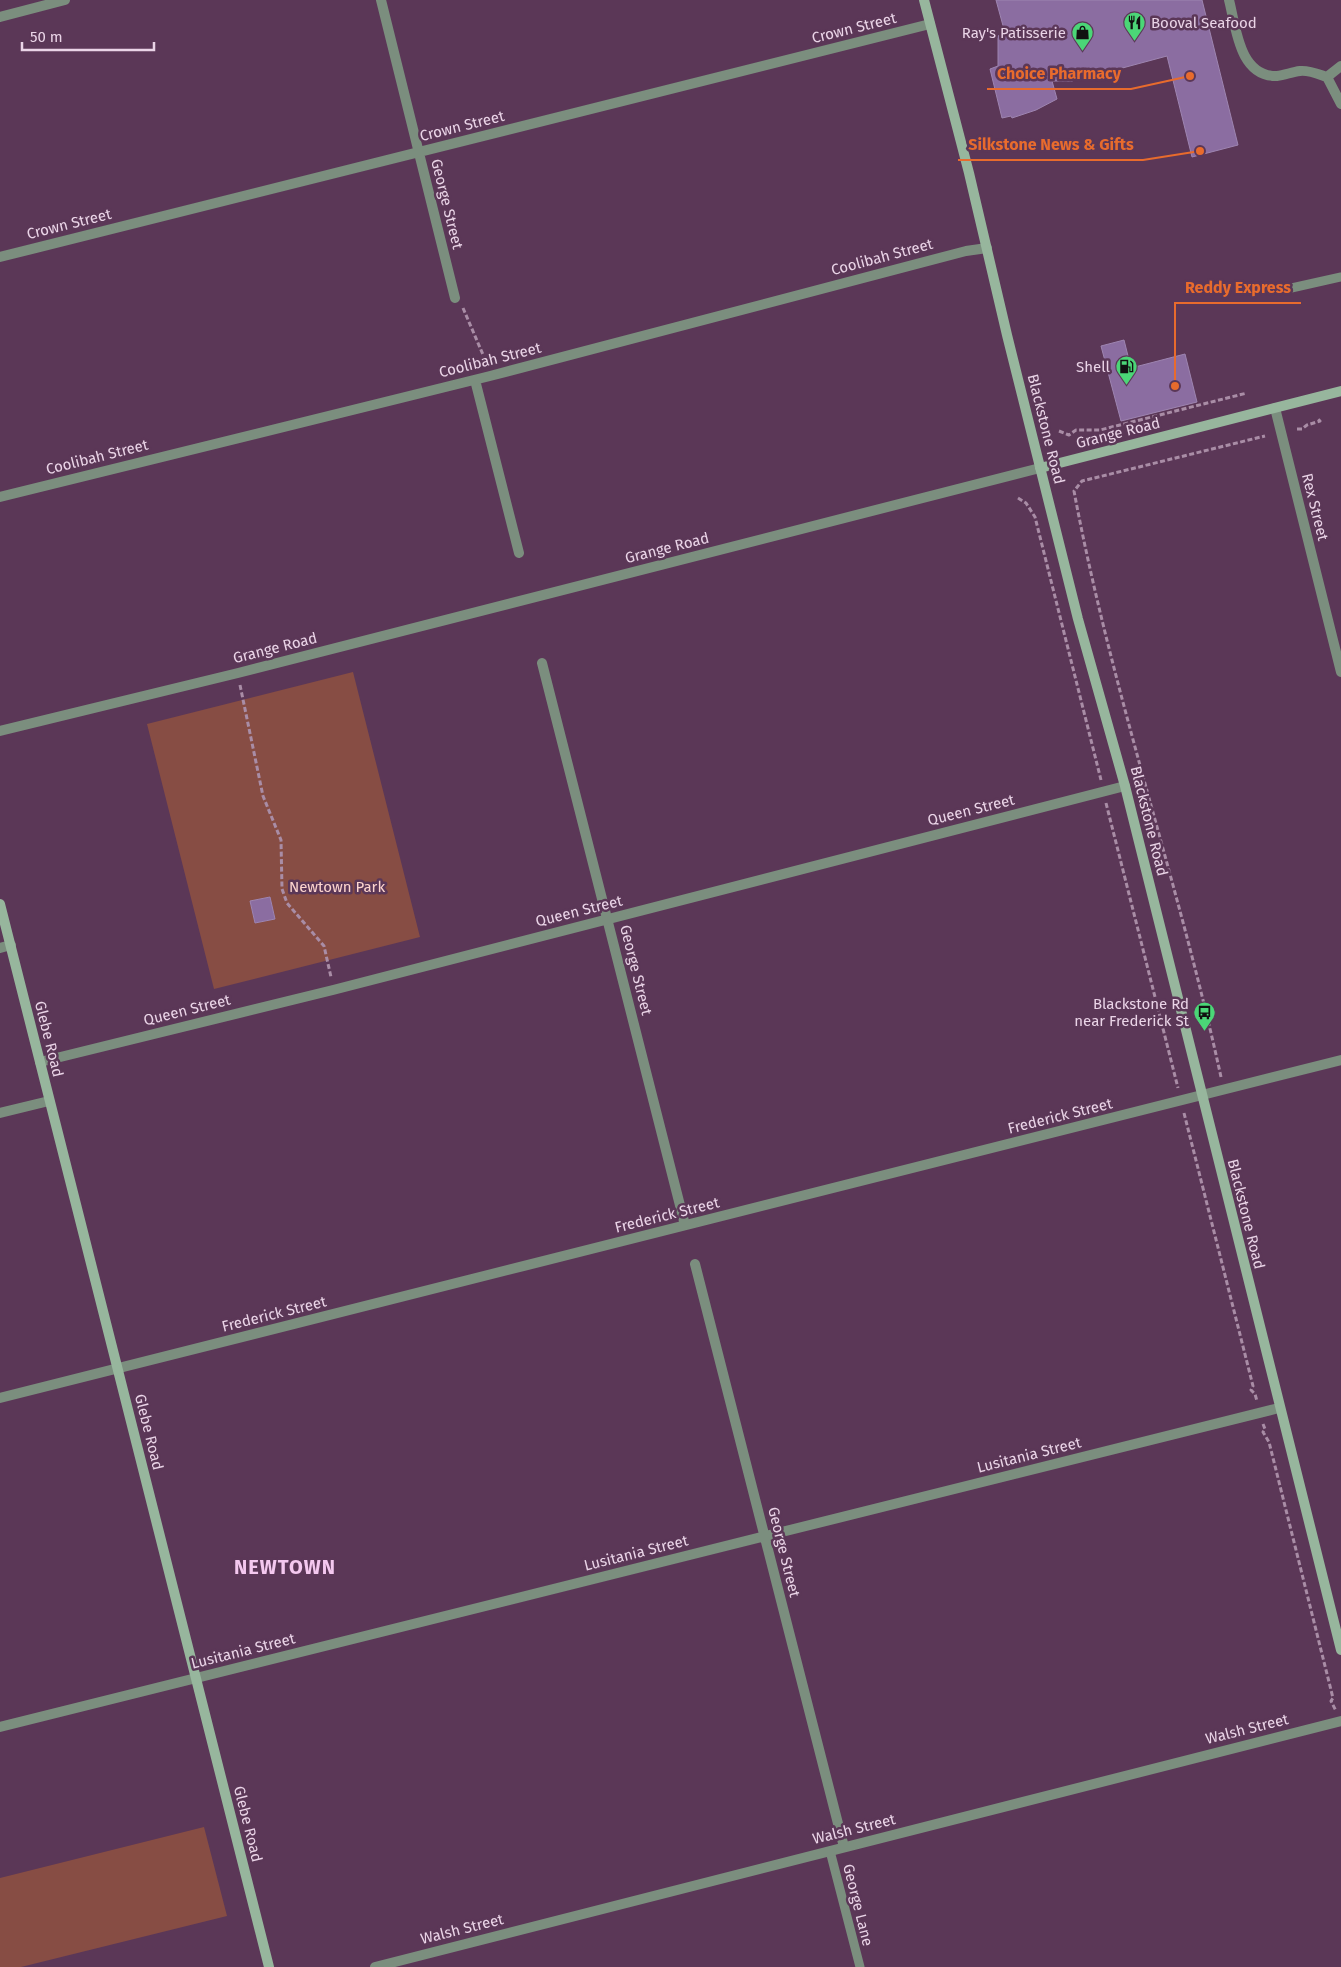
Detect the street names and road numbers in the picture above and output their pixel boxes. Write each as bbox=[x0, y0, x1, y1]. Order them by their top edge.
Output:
street label: Crown Street bbox=[810, 9, 899, 47]
street label: Crown Street bbox=[418, 107, 507, 145]
street label: George Street bbox=[427, 157, 467, 252]
street label: Crown Street bbox=[25, 205, 114, 243]
street label: Coolibah Street bbox=[829, 235, 935, 279]
street label: Coolibah Street bbox=[437, 338, 543, 381]
street label: Blackstone Road bbox=[1024, 372, 1068, 486]
street label: Grange Road bbox=[1074, 414, 1162, 452]
street label: Coolibah Street bbox=[44, 435, 150, 478]
street label: Rex Street bbox=[1298, 471, 1332, 543]
street label: Grange Road bbox=[623, 529, 711, 567]
street label: Grange Road bbox=[231, 629, 319, 667]
street label: Blackstone Road bbox=[1127, 764, 1171, 878]
street label: Queen Street bbox=[926, 790, 1017, 829]
street label: Queen Street bbox=[534, 891, 625, 930]
street label: George Street bbox=[616, 923, 656, 1018]
street label: Queen Street bbox=[142, 990, 233, 1029]
street label: Glebe Road bbox=[31, 999, 67, 1079]
street label: Frederick Street bbox=[1006, 1094, 1115, 1138]
street label: Blackstone Road bbox=[1224, 1157, 1268, 1271]
street label: Frederick Street bbox=[613, 1193, 722, 1237]
street label: Frederick Street bbox=[220, 1292, 329, 1336]
street label: Glebe Road bbox=[131, 1392, 167, 1472]
street label: Lusitania Street bbox=[975, 1433, 1083, 1477]
street label: George Street bbox=[764, 1505, 804, 1600]
street label: Lusitania Street bbox=[582, 1531, 690, 1575]
street label: Lusitania Street bbox=[189, 1629, 297, 1673]
street label: Walsh Street bbox=[1204, 1710, 1291, 1748]
street label: Glebe Road bbox=[230, 1784, 266, 1864]
street label: Walsh Street bbox=[811, 1810, 898, 1848]
street label: George Lane bbox=[839, 1862, 877, 1948]
street label: Walsh Street bbox=[419, 1910, 506, 1948]

